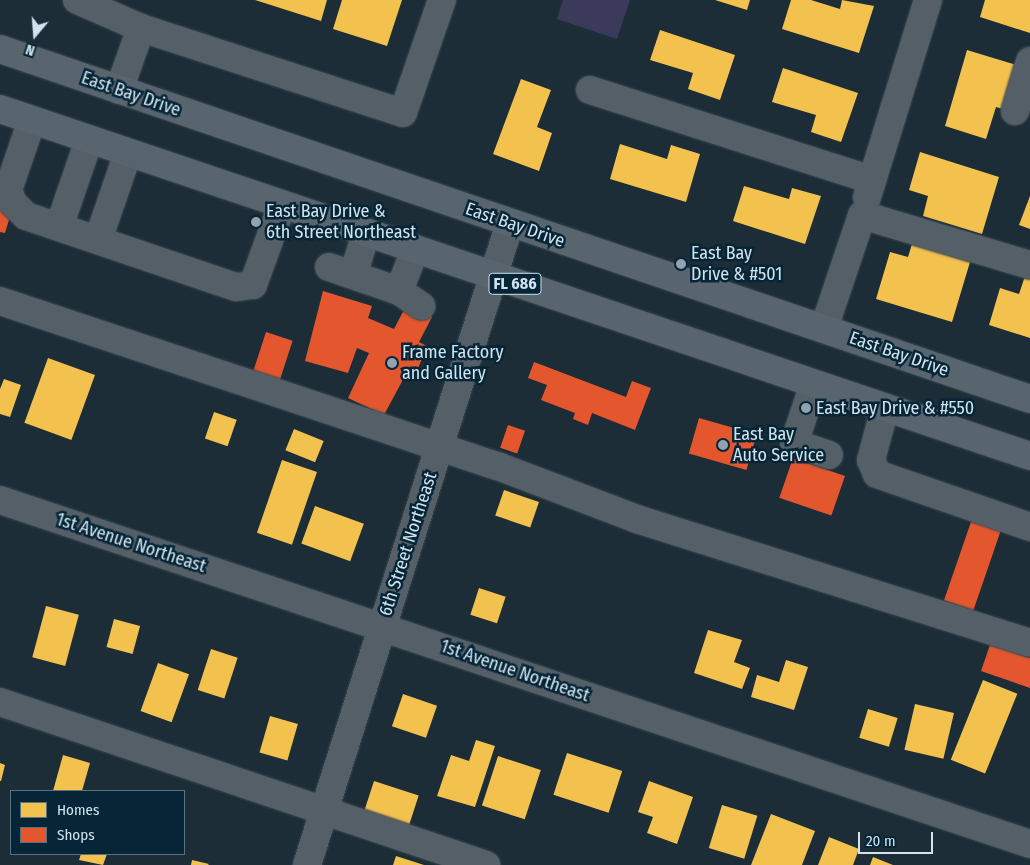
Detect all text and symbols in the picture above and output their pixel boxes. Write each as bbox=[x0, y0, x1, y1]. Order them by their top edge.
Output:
north arrow bbox=[10, 10, 60, 60]
text: N bbox=[24, 40, 37, 59]
street label: East Bay Drive bbox=[79, 67, 183, 121]
street label: East Bay Drive bbox=[463, 198, 567, 252]
place label: East Bay Drive & 6th Street Northeast bbox=[266, 201, 416, 243]
marker: East Bay Drive & 6th Street Northeast bbox=[250, 216, 262, 228]
place label: East Bay Drive & #501 bbox=[691, 243, 782, 286]
marker: East Bay Drive & #501 bbox=[675, 258, 687, 270]
road number: FL 686 bbox=[488, 270, 542, 298]
street label: East Bay Drive bbox=[847, 327, 951, 381]
place label: Frame Factory and Gallery bbox=[402, 342, 503, 384]
marker: Frame Factory and Gallery bbox=[386, 357, 398, 369]
place label: East Bay Drive & #550 bbox=[816, 397, 974, 419]
marker: East Bay Drive & #550 bbox=[800, 402, 812, 414]
place label: East Bay Auto Service bbox=[733, 424, 824, 466]
marker: East Bay Auto Service bbox=[717, 439, 729, 451]
street label: 6th Street Northeast bbox=[375, 469, 441, 619]
street label: 1st Avenue Northeast bbox=[53, 509, 209, 577]
street label: 1st Avenue Northeast bbox=[438, 635, 592, 707]
legend bbox=[10, 790, 185, 855]
text: Homes bbox=[57, 801, 99, 819]
scale bar bbox=[860, 822, 935, 854]
text: Shops bbox=[57, 826, 95, 844]
text: 20 m bbox=[866, 832, 896, 850]

